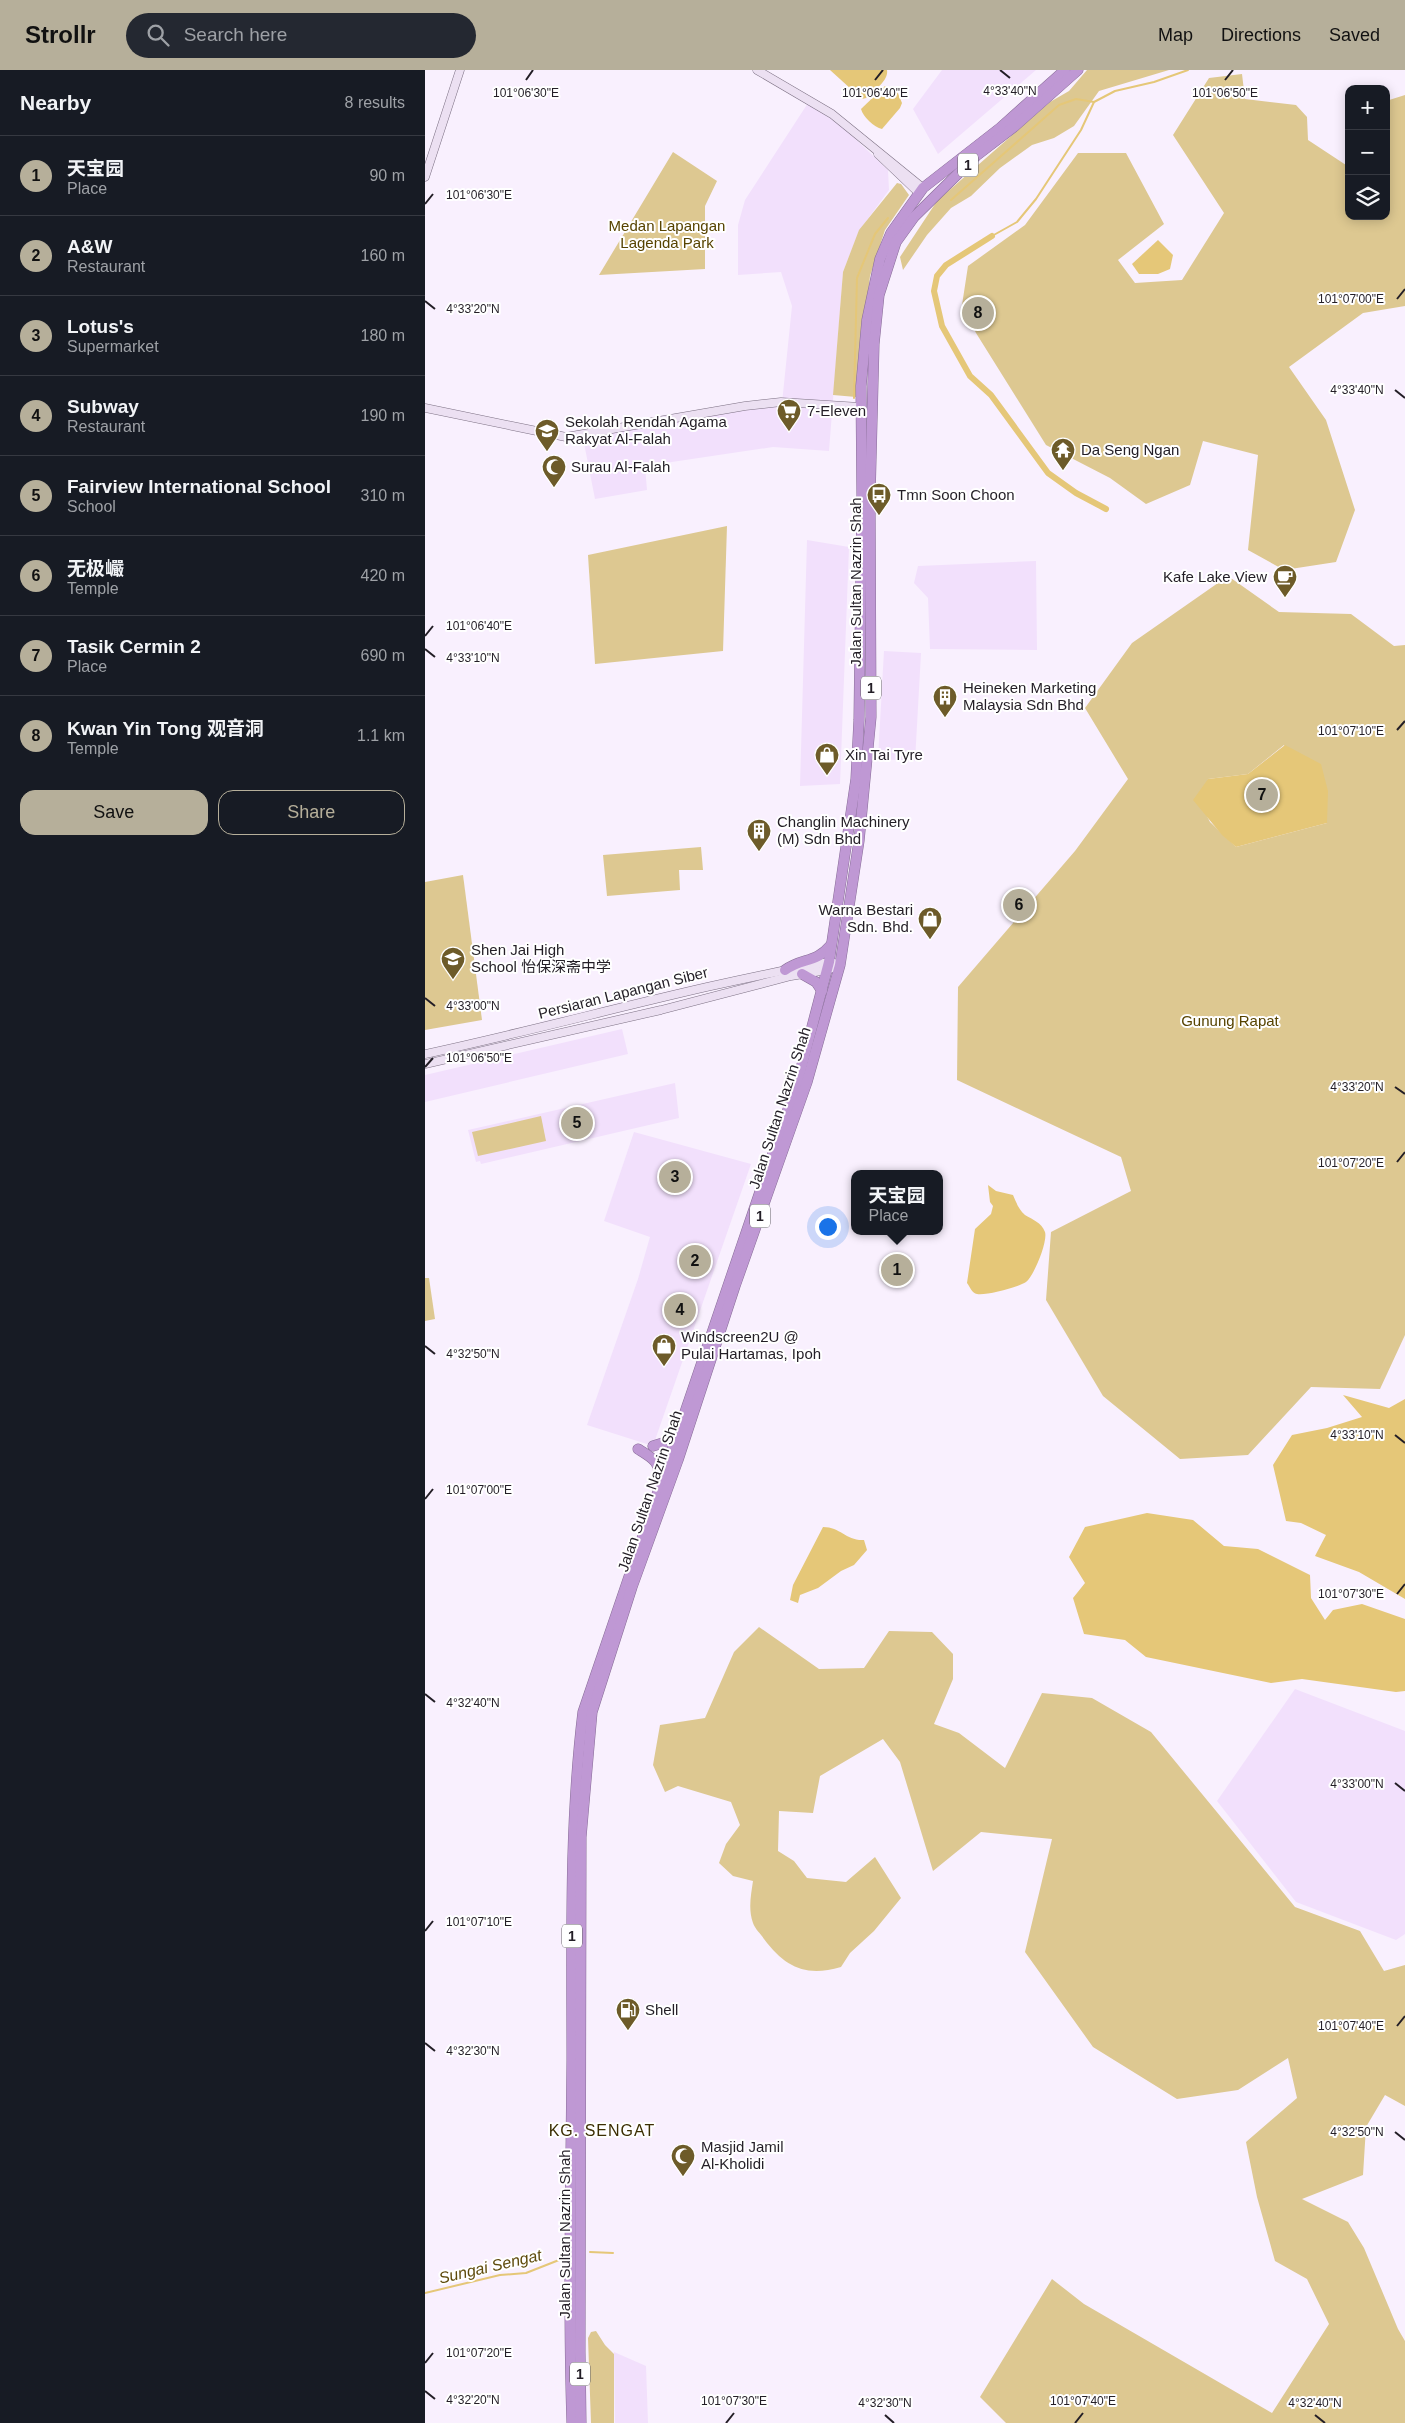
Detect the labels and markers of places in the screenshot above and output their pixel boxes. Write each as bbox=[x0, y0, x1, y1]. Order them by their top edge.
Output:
pin: 8 bbox=[962, 294, 994, 332]
supermarket icon: 7-Eleven bbox=[776, 398, 802, 432]
place label: 7-Eleven bbox=[807, 402, 866, 419]
place label: Sekolah Rendah Agama Rakyat Al-Falah bbox=[565, 413, 727, 447]
school or university icon: Sekolah Rendah Agama Rakyat Al-Falah bbox=[534, 418, 560, 452]
temple icon: Da Seng Ngan bbox=[1050, 437, 1076, 471]
place label: Da Seng Ngan bbox=[1081, 441, 1179, 458]
mosque icon: Surau Al-Falah bbox=[541, 454, 567, 488]
place label: Surau Al-Falah bbox=[571, 458, 670, 475]
bus stop icon: Tmn Soon Choon bbox=[866, 482, 892, 516]
place label: Tmn Soon Choon bbox=[897, 486, 1015, 503]
cafe icon: Kafe Lake View bbox=[1272, 564, 1298, 598]
place label: Kafe Lake View bbox=[1163, 568, 1267, 585]
place label: Heineken Marketing Malaysia Sdn Bhd bbox=[963, 679, 1096, 713]
building icon: Heineken Marketing Malaysia Sdn Bhd bbox=[932, 684, 958, 718]
shop icon: Xin Tai Tyre bbox=[814, 742, 840, 776]
place label: Xin Tai Tyre bbox=[845, 746, 923, 763]
pin: 7 bbox=[1246, 776, 1278, 814]
place label: Changlin Machinery (M) Sdn Bhd bbox=[777, 813, 910, 847]
building icon: Changlin Machinery (M) Sdn Bhd bbox=[746, 818, 772, 852]
pin: 6 bbox=[1003, 886, 1035, 924]
place label: Warna Bestari Sdn. Bhd. bbox=[819, 901, 913, 935]
shop icon: Warna Bestari Sdn. Bhd. bbox=[917, 906, 943, 940]
place label: Shen Jai High School 怡保深斋中学 bbox=[471, 941, 611, 975]
school or university icon: Shen Jai High School 怡保深斋中学 bbox=[440, 946, 466, 980]
pin: 5 bbox=[561, 1104, 593, 1142]
pin: 3 bbox=[659, 1158, 691, 1196]
pin: 2 bbox=[679, 1242, 711, 1280]
pin: 1 bbox=[881, 1251, 913, 1289]
pin: 4 bbox=[664, 1291, 696, 1329]
place label: Windscreen2U @ Pulai Hartamas, Ipoh bbox=[681, 1328, 821, 1362]
shop icon: Windscreen2U @ Pulai Hartamas, Ipoh bbox=[651, 1333, 677, 1367]
fuel station icon: Shell bbox=[615, 1997, 641, 2031]
place label: Shell bbox=[645, 2001, 678, 2018]
place label: Masjid Jamil Al-Kholidi bbox=[701, 2138, 784, 2172]
mosque icon: Masjid Jamil Al-Kholidi bbox=[670, 2143, 696, 2177]

